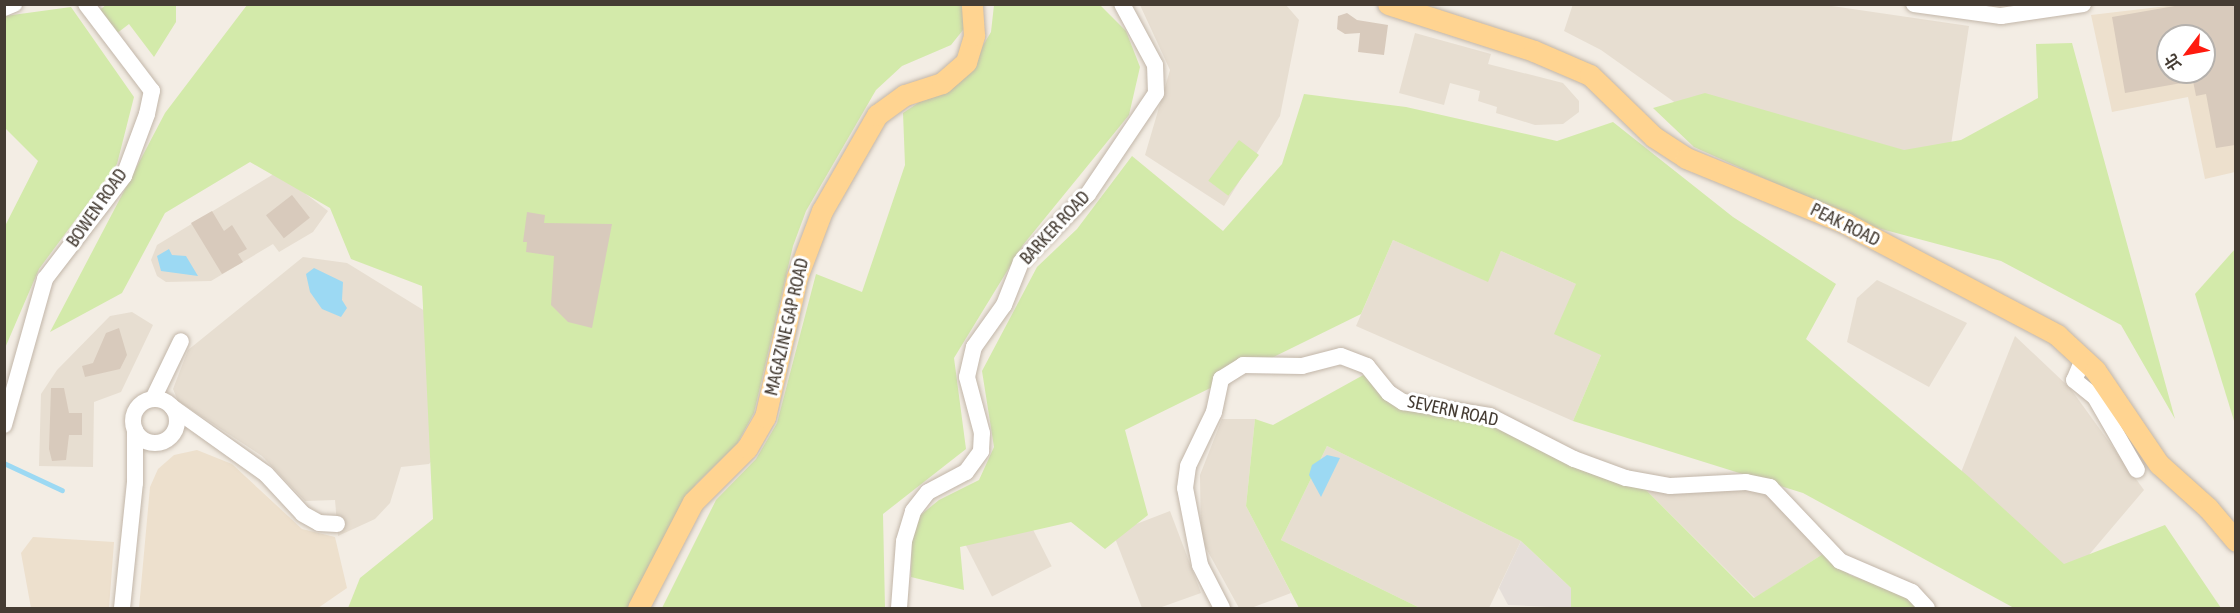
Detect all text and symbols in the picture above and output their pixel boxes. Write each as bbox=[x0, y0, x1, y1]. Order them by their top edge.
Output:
north arrow bbox=[2156, 24, 2216, 84]
text: 北 bbox=[2161, 51, 2184, 74]
street label: BOWEN ROAD bbox=[62, 165, 132, 251]
street label: BARKER ROAD bbox=[1016, 187, 1094, 269]
street label: PEAK ROAD bbox=[1807, 199, 1883, 251]
street label: MAGAZINE GAP ROAD bbox=[761, 256, 813, 398]
street label: SEVERN ROAD bbox=[1406, 391, 1500, 431]

